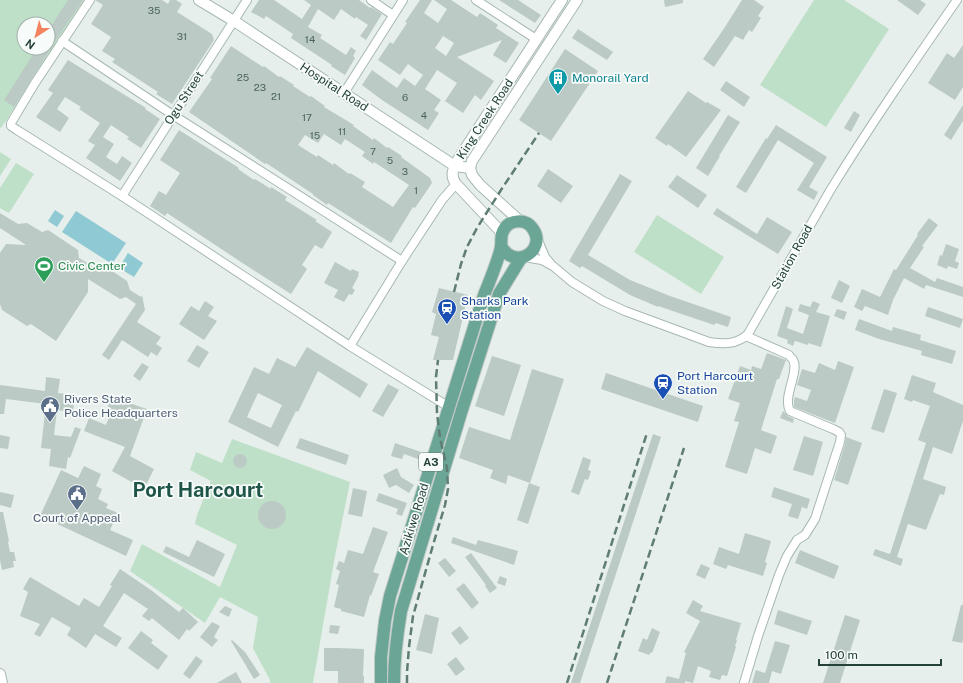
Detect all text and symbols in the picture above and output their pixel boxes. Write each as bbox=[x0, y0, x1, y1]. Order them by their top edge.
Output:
house number: 35 bbox=[148, 4, 160, 16]
north arrow bbox=[16, 16, 56, 56]
house number: 31 bbox=[177, 30, 187, 42]
house number: 14 bbox=[305, 33, 315, 45]
text: N bbox=[23, 37, 37, 51]
street label: Hospital Road bbox=[297, 60, 371, 114]
building icon: Monorail Yard bbox=[547, 67, 569, 95]
street label: Ogu Street bbox=[162, 68, 207, 127]
house number: 25 bbox=[237, 71, 249, 83]
place label: Monorail Yard bbox=[572, 71, 649, 85]
street label: King Creek Road bbox=[454, 76, 516, 162]
house number: 23 bbox=[254, 81, 266, 93]
house number: 21 bbox=[271, 90, 281, 102]
house number: 6 bbox=[402, 91, 408, 103]
house number: 4 bbox=[421, 109, 427, 121]
house number: 17 bbox=[302, 111, 312, 123]
house number: 11 bbox=[338, 125, 346, 137]
house number: 15 bbox=[310, 129, 320, 141]
house number: 7 bbox=[370, 145, 376, 157]
house number: 5 bbox=[387, 154, 393, 166]
house number: 3 bbox=[402, 165, 408, 177]
house number: 1 bbox=[414, 184, 418, 196]
street label: Station Road bbox=[769, 222, 815, 292]
sports icon: Civic Center bbox=[33, 255, 55, 283]
place label: Civic Center bbox=[58, 259, 126, 273]
place label: Sharks Park Station bbox=[461, 294, 529, 322]
station icon: Sharks Park Station bbox=[436, 297, 458, 325]
place label: Port Harcourt Station bbox=[677, 369, 754, 397]
station icon: Port Harcourt Station bbox=[652, 372, 674, 400]
place label: Rivers State Police Headquarters bbox=[64, 392, 178, 420]
public building icon: Rivers State Police Headquarters bbox=[39, 395, 61, 423]
road number: A3 bbox=[419, 453, 443, 471]
district label: Port Harcourt bbox=[133, 478, 263, 502]
street label: Azikiwe Road bbox=[396, 481, 432, 557]
public building icon: Court of Appeal bbox=[66, 483, 88, 511]
place label: Court of Appeal bbox=[33, 511, 121, 525]
scale bar bbox=[819, 641, 941, 667]
text: 100 m bbox=[825, 648, 858, 662]

